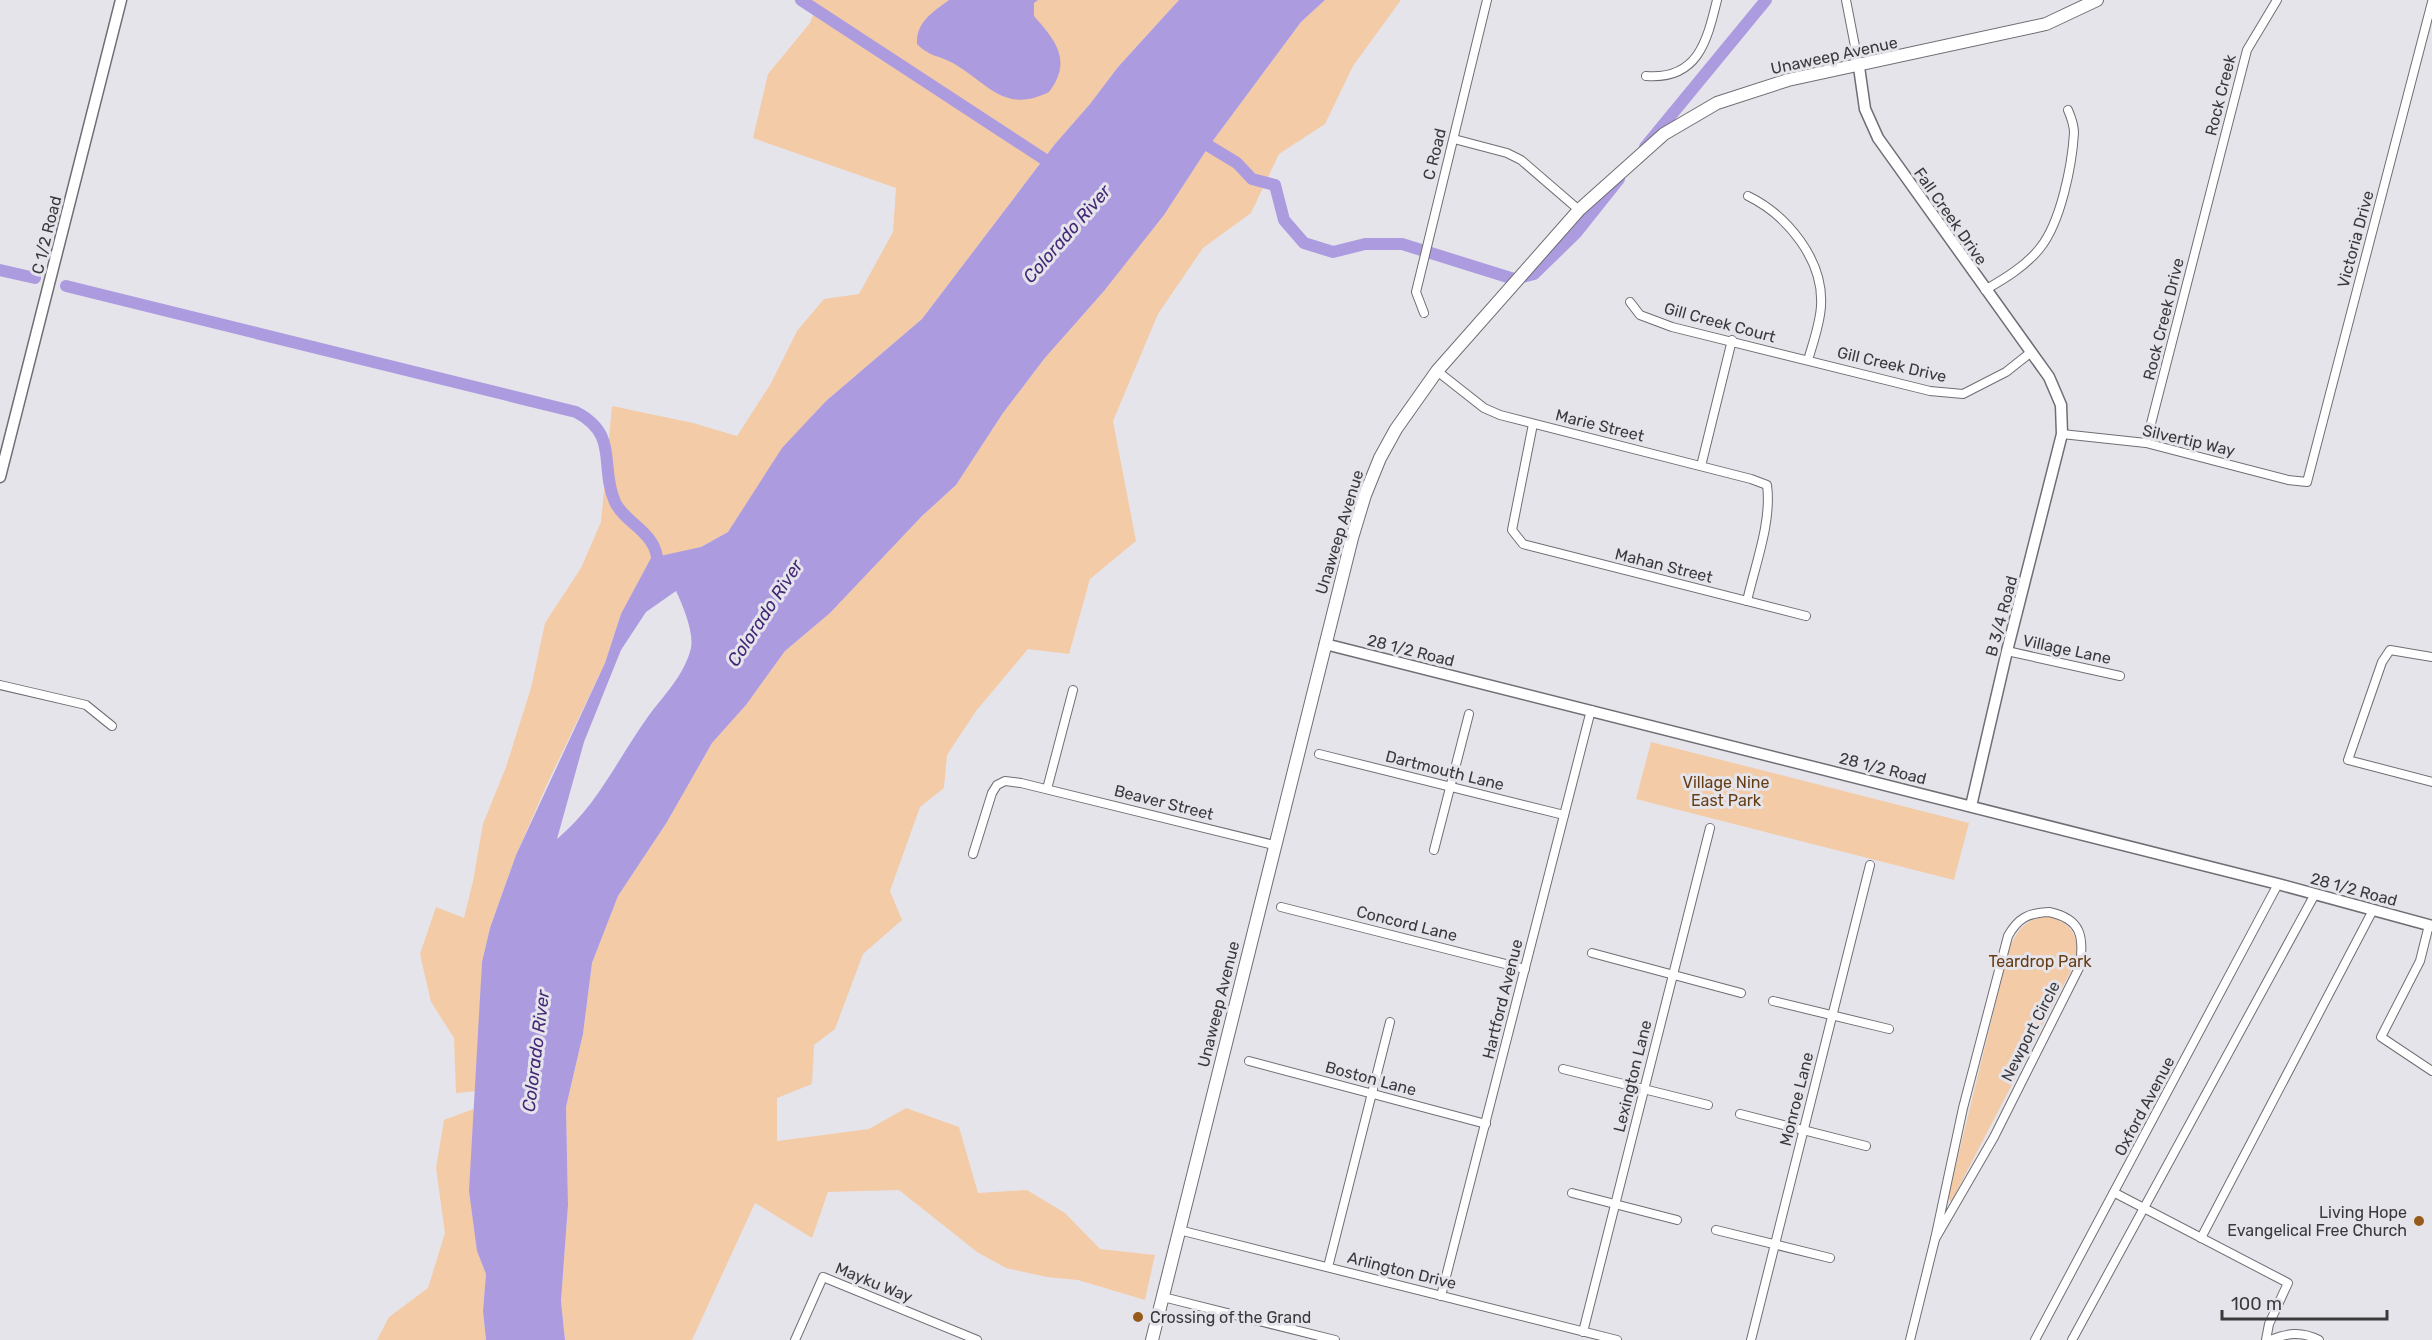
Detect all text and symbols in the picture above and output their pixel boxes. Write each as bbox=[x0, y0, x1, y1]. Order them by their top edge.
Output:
street label: Unaweep Avenue bbox=[1769, 33, 1899, 78]
street label: Rock Creek bbox=[2201, 52, 2240, 138]
street label: C Road bbox=[1419, 126, 1450, 182]
street label: Fall Creek Drive bbox=[1910, 164, 1991, 269]
water label: Colorado River bbox=[1018, 180, 1116, 287]
street label: Victoria Drive bbox=[2333, 188, 2378, 290]
street label: C 1/2 Road bbox=[28, 194, 65, 276]
street label: Rock Creek Drive bbox=[2139, 256, 2188, 382]
street label: Gill Creek Court bbox=[1662, 298, 1778, 347]
street label: Gill Creek Drive bbox=[1835, 343, 1948, 386]
street label: Marie Street bbox=[1554, 405, 1646, 446]
street label: Silvertip Way bbox=[2141, 421, 2237, 460]
street label: Unaweep Avenue bbox=[1311, 467, 1367, 597]
street label: Mahan Street bbox=[1613, 544, 1715, 587]
water label: Colorado River bbox=[722, 555, 808, 670]
street label: B 3/4 Road bbox=[1982, 574, 2021, 659]
street label: 28 1/2 Road bbox=[1365, 630, 1456, 670]
street label: Village Lane bbox=[2021, 631, 2113, 668]
street label: Dartmouth Lane bbox=[1384, 747, 1506, 794]
street label: 28 1/2 Road bbox=[1837, 748, 1928, 788]
park label: Village Nine East Park bbox=[1683, 773, 1770, 810]
street label: Beaver Street bbox=[1112, 781, 1216, 824]
street label: 28 1/2 Road bbox=[2308, 869, 2399, 910]
street label: Concord Lane bbox=[1354, 902, 1459, 945]
street label: Hartford Avenue bbox=[1478, 937, 1527, 1061]
street label: Unaweep Avenue bbox=[1194, 939, 1243, 1069]
park label: Teardrop Park bbox=[1989, 952, 2092, 971]
street label: Newport Circle bbox=[1997, 978, 2064, 1084]
water label: Colorado River bbox=[518, 988, 555, 1113]
street label: Lexington Lane bbox=[1609, 1018, 1656, 1134]
street label: Monroe Lane bbox=[1776, 1050, 1817, 1148]
street label: Oxford Avenue bbox=[2110, 1053, 2179, 1159]
street label: Boston Lane bbox=[1323, 1057, 1419, 1100]
place label: Living Hope Evangelical Free Church bbox=[2227, 1203, 2407, 1240]
marker: Living Hope Evangelical Free Church bbox=[2412, 1214, 2426, 1228]
street label: Arlington Drive bbox=[1346, 1248, 1458, 1293]
street label: Mayku Way bbox=[832, 1258, 915, 1307]
scale bar bbox=[2222, 1283, 2387, 1321]
text: 100 m bbox=[2231, 1293, 2282, 1315]
place label: Crossing of the Grand bbox=[1150, 1308, 1311, 1327]
marker: Crossing of the Grand bbox=[1131, 1310, 1145, 1324]

